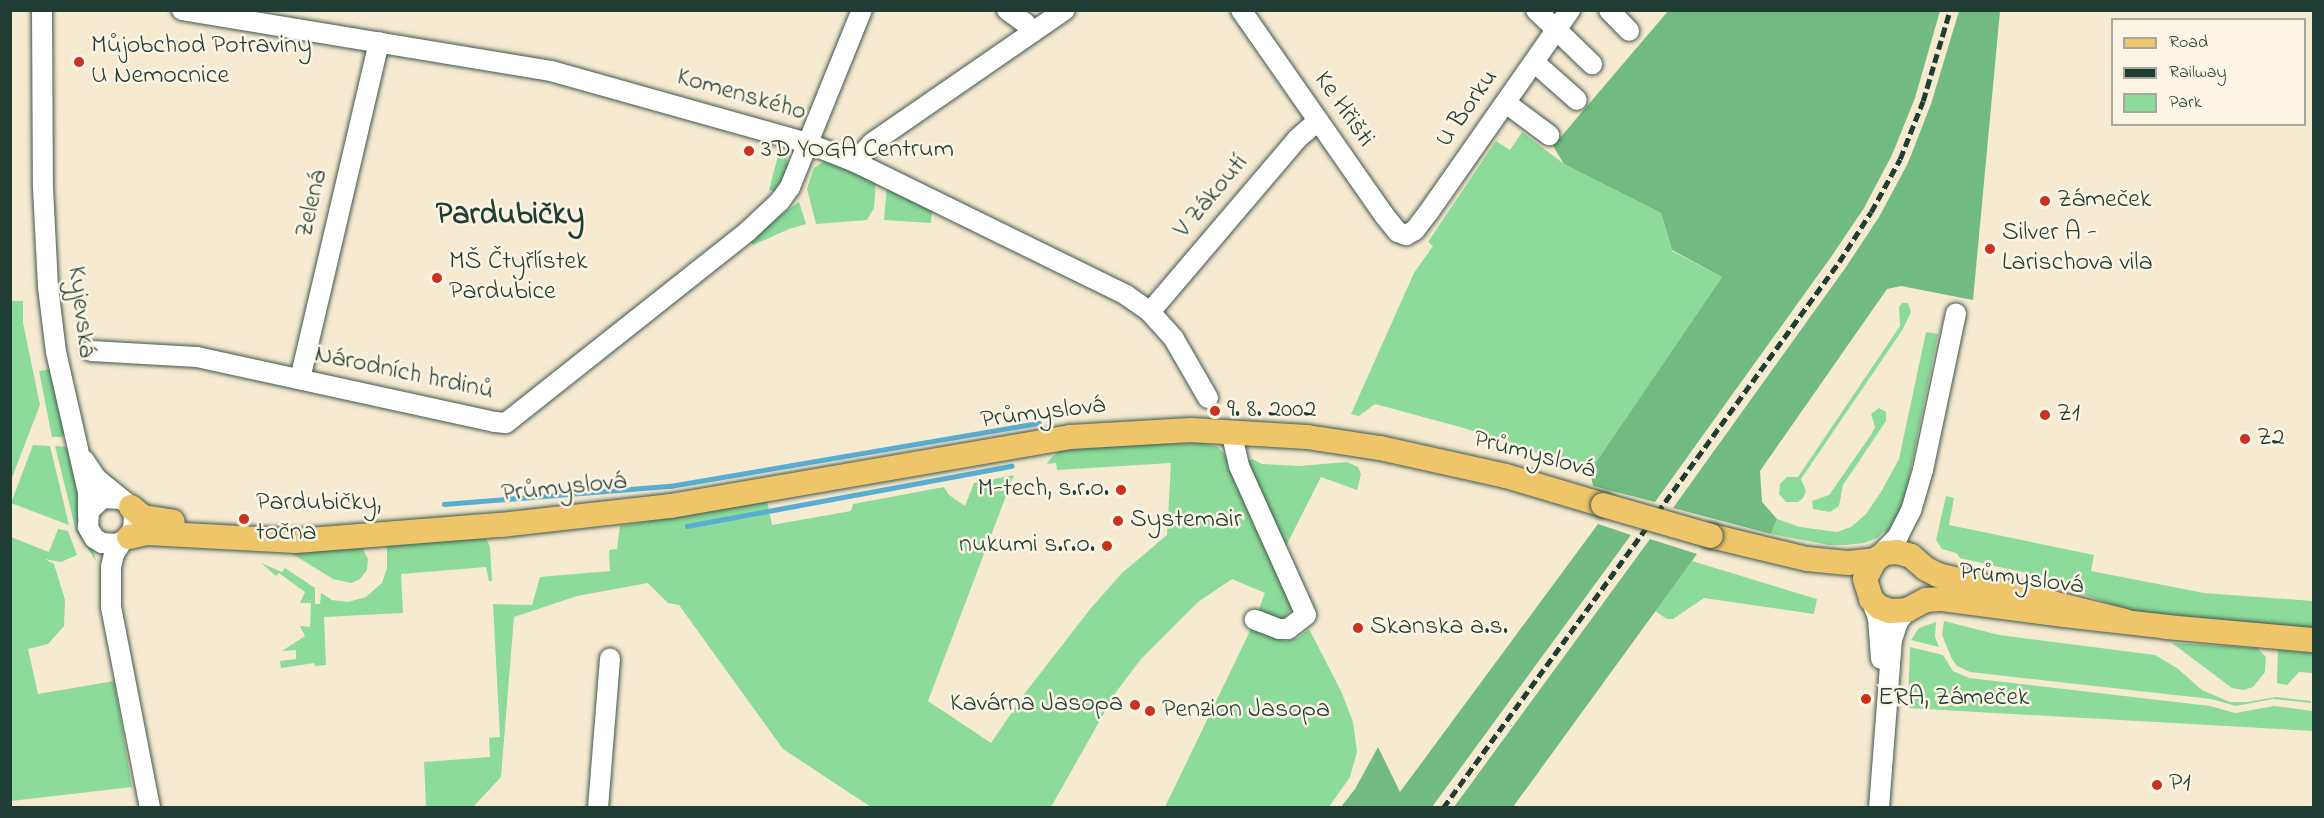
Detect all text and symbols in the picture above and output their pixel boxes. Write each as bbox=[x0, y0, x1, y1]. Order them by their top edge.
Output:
legend bbox=[2111, 18, 2306, 126]
text: Road bbox=[2169, 30, 2208, 56]
place label: Můjobchod Potraviny U Nemocnice bbox=[91, 31, 312, 92]
marker: Můjobchod Potraviny U Nemocnice bbox=[72, 55, 86, 69]
text: Railway bbox=[2169, 60, 2226, 86]
street label: Komenského bbox=[673, 63, 809, 129]
street label: U Borku bbox=[1430, 64, 1506, 154]
street label: Ke Hřišti bbox=[1306, 66, 1380, 154]
text: Park bbox=[2169, 90, 2202, 116]
place label: 3D YOGA Centrum bbox=[761, 135, 954, 167]
marker: 3D YOGA Centrum bbox=[742, 144, 756, 158]
street label: V Zákoutí bbox=[1168, 149, 1256, 245]
street label: Zelená bbox=[290, 167, 336, 241]
place label: Zámeček bbox=[2057, 185, 2151, 217]
marker: Zámeček bbox=[2038, 194, 2052, 208]
district label: Pardubičky bbox=[436, 197, 584, 235]
place label: Silver A - Larischova vila bbox=[2002, 218, 2153, 280]
marker: Silver A - Larischova vila bbox=[1983, 242, 1997, 256]
place label: MŠ Čtyřlístek Pardubice bbox=[449, 247, 588, 308]
street label: Kyjevská bbox=[59, 265, 101, 359]
marker: MŠ Čtyřlístek Pardubice bbox=[430, 271, 444, 285]
street label: Národních hrdinů bbox=[312, 340, 496, 408]
street label: Průmyslová bbox=[979, 391, 1107, 437]
place label: 9. 8. 2002 bbox=[1227, 395, 1316, 427]
place label: Z1 bbox=[2057, 399, 2080, 431]
marker: 9. 8. 2002 bbox=[1208, 404, 1222, 418]
marker: Z1 bbox=[2038, 408, 2052, 422]
place label: Z2 bbox=[2257, 423, 2285, 455]
street label: Průmyslová bbox=[1469, 425, 1599, 487]
marker: Z2 bbox=[2238, 432, 2252, 446]
street label: Průmyslová bbox=[500, 467, 628, 511]
place label: M-tech, s.r.o. bbox=[977, 474, 1109, 506]
marker: M-tech, s.r.o. bbox=[1114, 483, 1128, 497]
place label: Pardubičky, točna bbox=[256, 488, 381, 550]
place label: Systemair bbox=[1130, 505, 1242, 537]
marker: Pardubičky, točna bbox=[237, 512, 251, 526]
marker: Systemair bbox=[1111, 514, 1125, 528]
place label: nukumi s.r.o. bbox=[959, 530, 1095, 562]
marker: nukumi s.r.o. bbox=[1100, 539, 1114, 553]
street label: Průmyslová bbox=[1957, 557, 2085, 603]
place label: Skanska a.s. bbox=[1370, 612, 1508, 644]
marker: Skanska a.s. bbox=[1351, 621, 1365, 635]
place label: ERA, Zámeček bbox=[1878, 683, 2029, 715]
place label: Kavárna Jasopa bbox=[950, 689, 1123, 721]
marker: ERA, Zámeček bbox=[1859, 692, 1873, 706]
place label: Penzion Jasopa bbox=[1162, 695, 1330, 727]
marker: Kavárna Jasopa bbox=[1128, 698, 1142, 712]
marker: Penzion Jasopa bbox=[1143, 704, 1157, 718]
place label: P1 bbox=[2169, 769, 2191, 801]
marker: P1 bbox=[2150, 778, 2164, 792]

